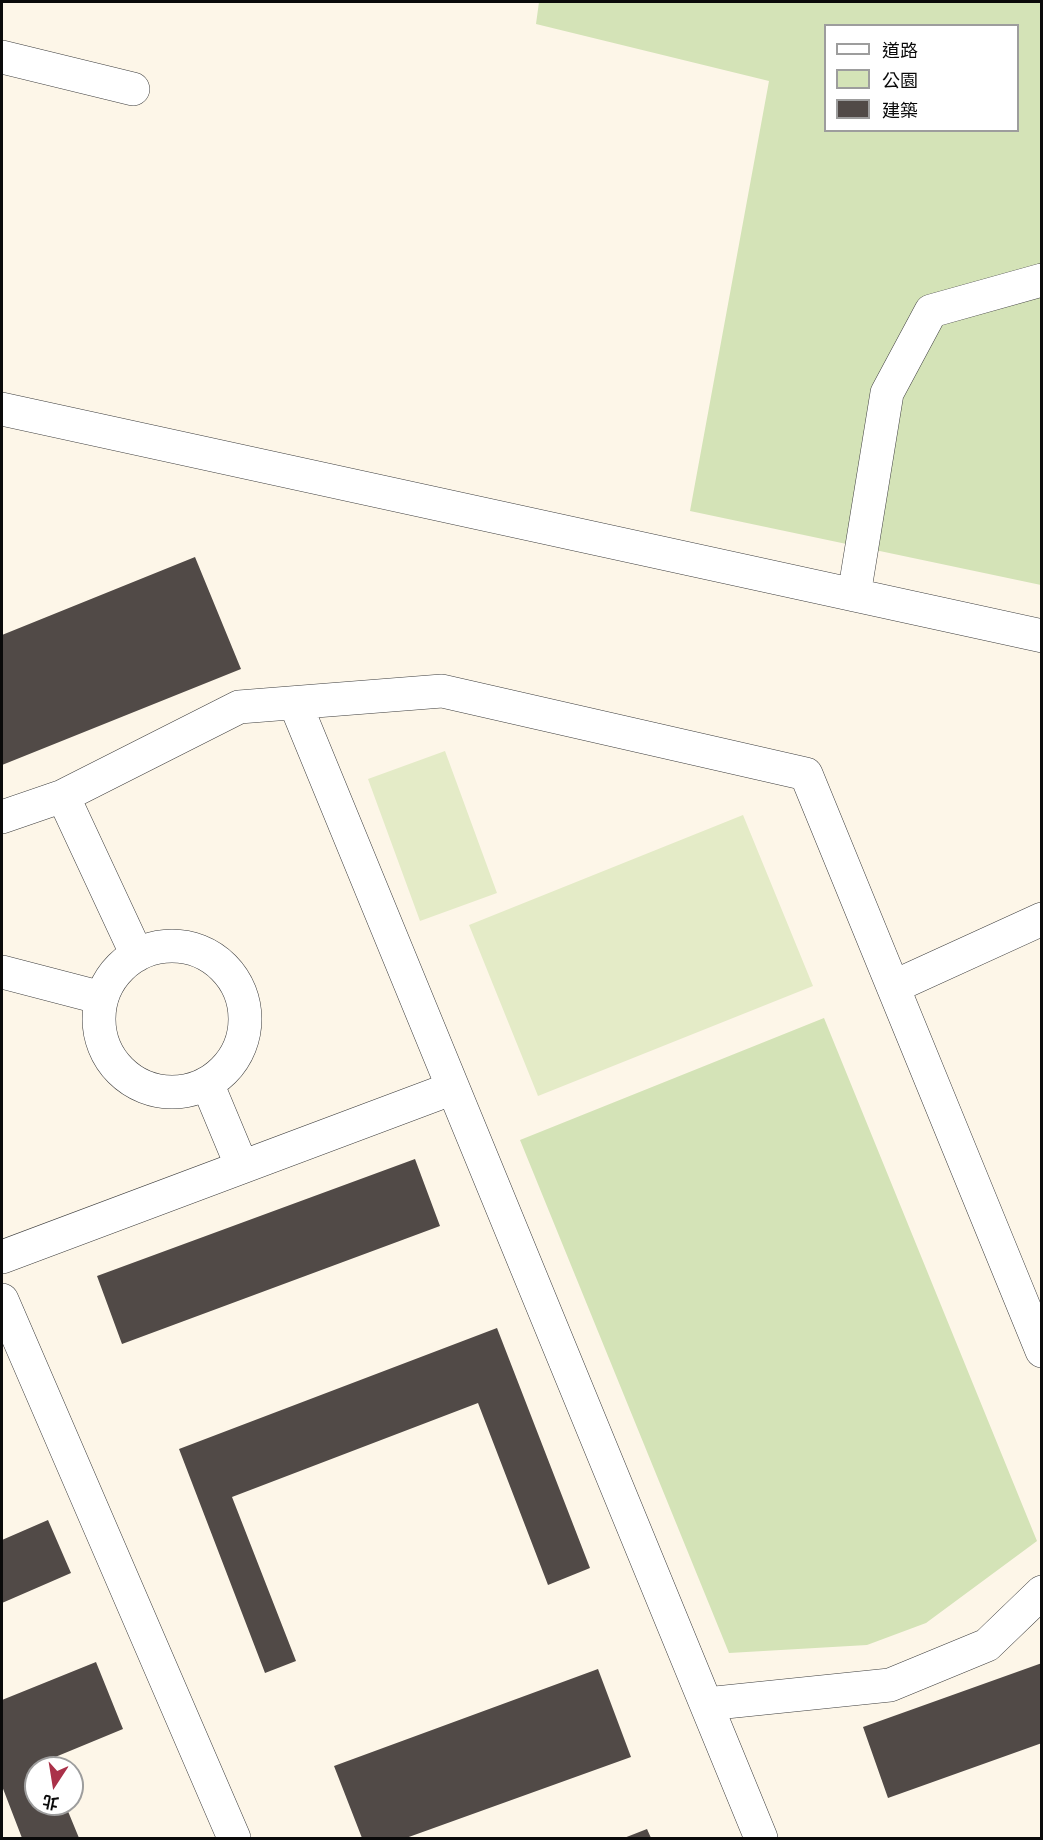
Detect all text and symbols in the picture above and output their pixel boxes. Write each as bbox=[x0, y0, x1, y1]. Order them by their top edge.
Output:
legend bbox=[824, 24, 1019, 132]
text: 道路 bbox=[882, 41, 918, 61]
text: 公園 bbox=[882, 71, 918, 91]
text: 建築 bbox=[882, 101, 918, 121]
north arrow bbox=[24, 1756, 84, 1816]
text: 北 bbox=[41, 1792, 60, 1812]

